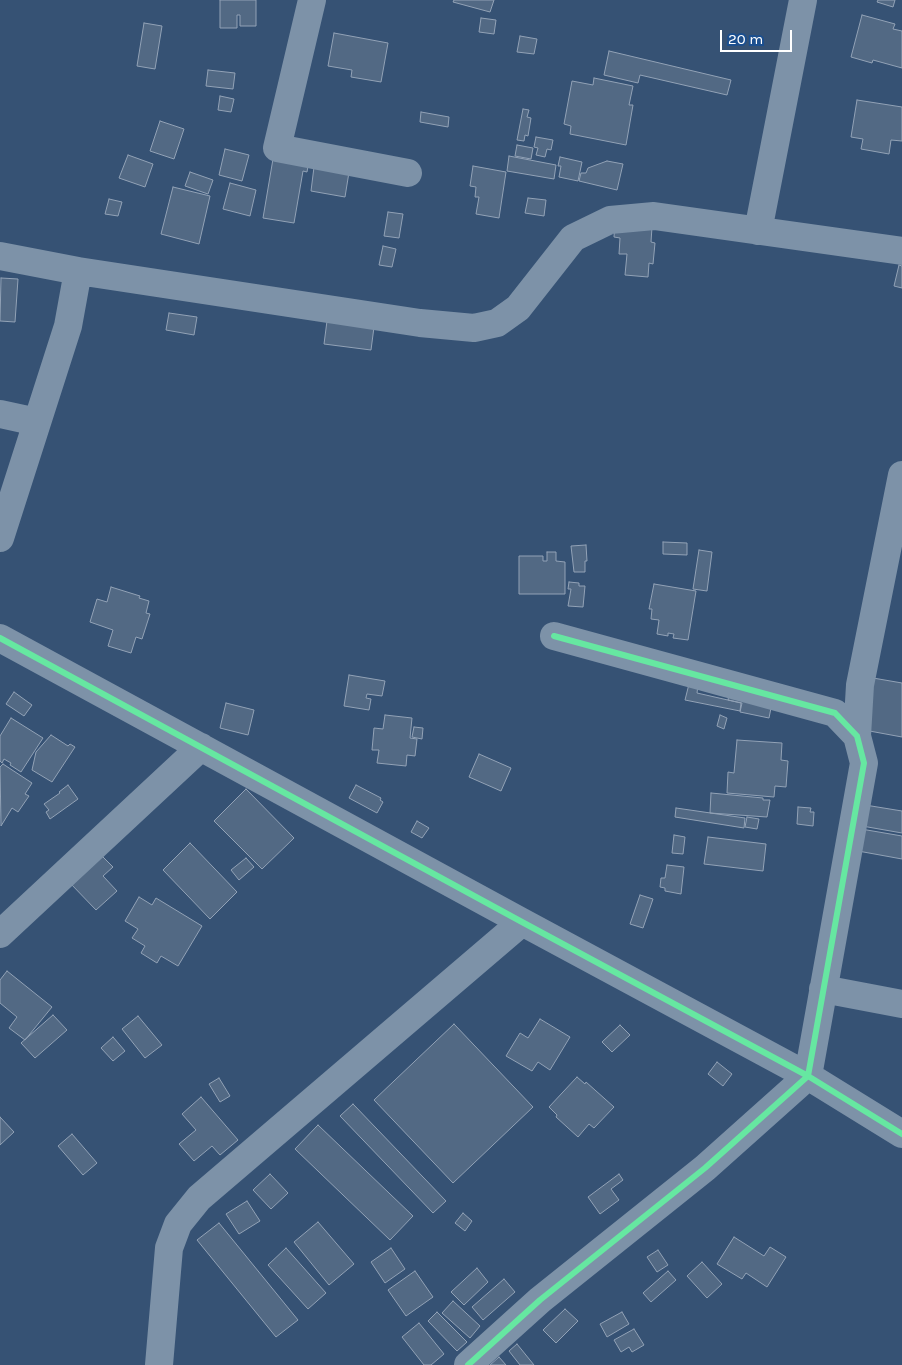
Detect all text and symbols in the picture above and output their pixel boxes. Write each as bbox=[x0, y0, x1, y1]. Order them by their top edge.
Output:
scale bar bbox=[722, 20, 794, 52]
text: 20 m bbox=[728, 30, 763, 48]

